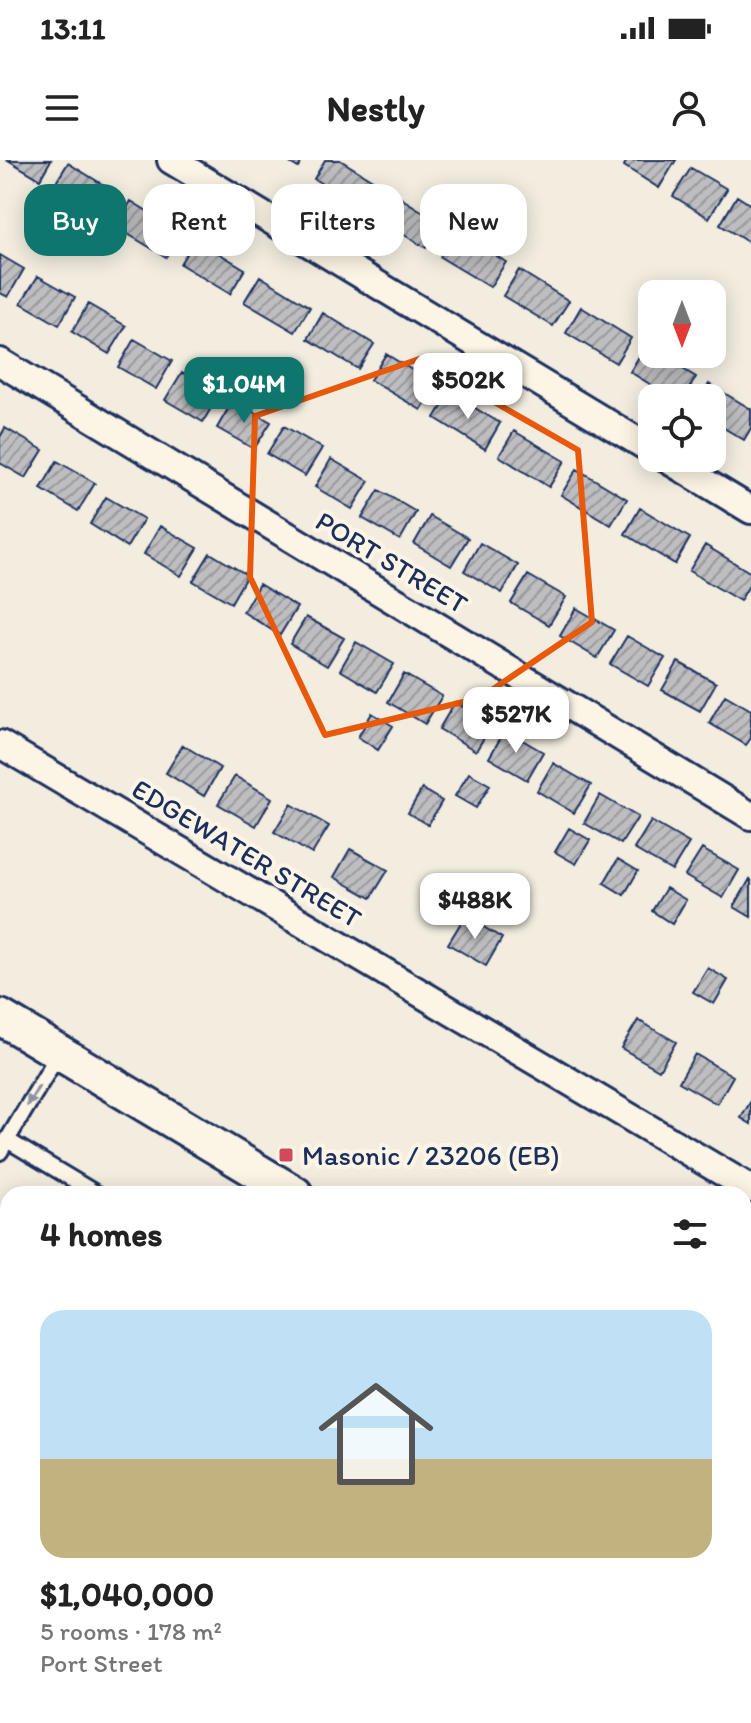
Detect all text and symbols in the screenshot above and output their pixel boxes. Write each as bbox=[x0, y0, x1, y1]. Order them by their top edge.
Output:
text: 13:11 bbox=[40, 10, 105, 47]
icon: menu bbox=[40, 86, 84, 130]
icon: person bbox=[667, 86, 711, 130]
text: Nestly bbox=[326, 87, 425, 130]
chip: Buy bbox=[24, 184, 127, 256]
chip: Rent bbox=[143, 184, 255, 256]
chip: Filters bbox=[271, 184, 404, 256]
chip: New bbox=[420, 184, 527, 256]
north arrow bbox=[638, 280, 726, 368]
map controls bbox=[638, 280, 726, 472]
pin: $502K bbox=[412, 353, 524, 421]
pin: $1.04M bbox=[179, 357, 309, 425]
text: $502K bbox=[431, 363, 505, 395]
text: $1.04M bbox=[202, 367, 286, 399]
button: locate bbox=[638, 384, 726, 472]
street label: PORT STREET bbox=[310, 503, 474, 621]
pin: $527K bbox=[460, 687, 572, 755]
text: $527K bbox=[481, 697, 551, 729]
street label: EDGEWATER STREET bbox=[126, 771, 368, 935]
pin: $488K bbox=[419, 873, 531, 941]
text: $488K bbox=[438, 883, 512, 915]
one-way arrow bbox=[26, 1085, 40, 1107]
place label: Masonic / 23206 (EB) bbox=[302, 1138, 560, 1172]
marker: Masonic / 23206 (EB) bbox=[277, 1146, 295, 1164]
icon: filters bbox=[668, 1212, 712, 1256]
text: 4 homes bbox=[40, 1214, 163, 1255]
icon: home bbox=[304, 1362, 448, 1506]
text: $1,040,000 bbox=[40, 1574, 214, 1615]
text: 5 rooms · 178 m² bbox=[40, 1615, 222, 1647]
text: Port Street bbox=[40, 1647, 162, 1679]

